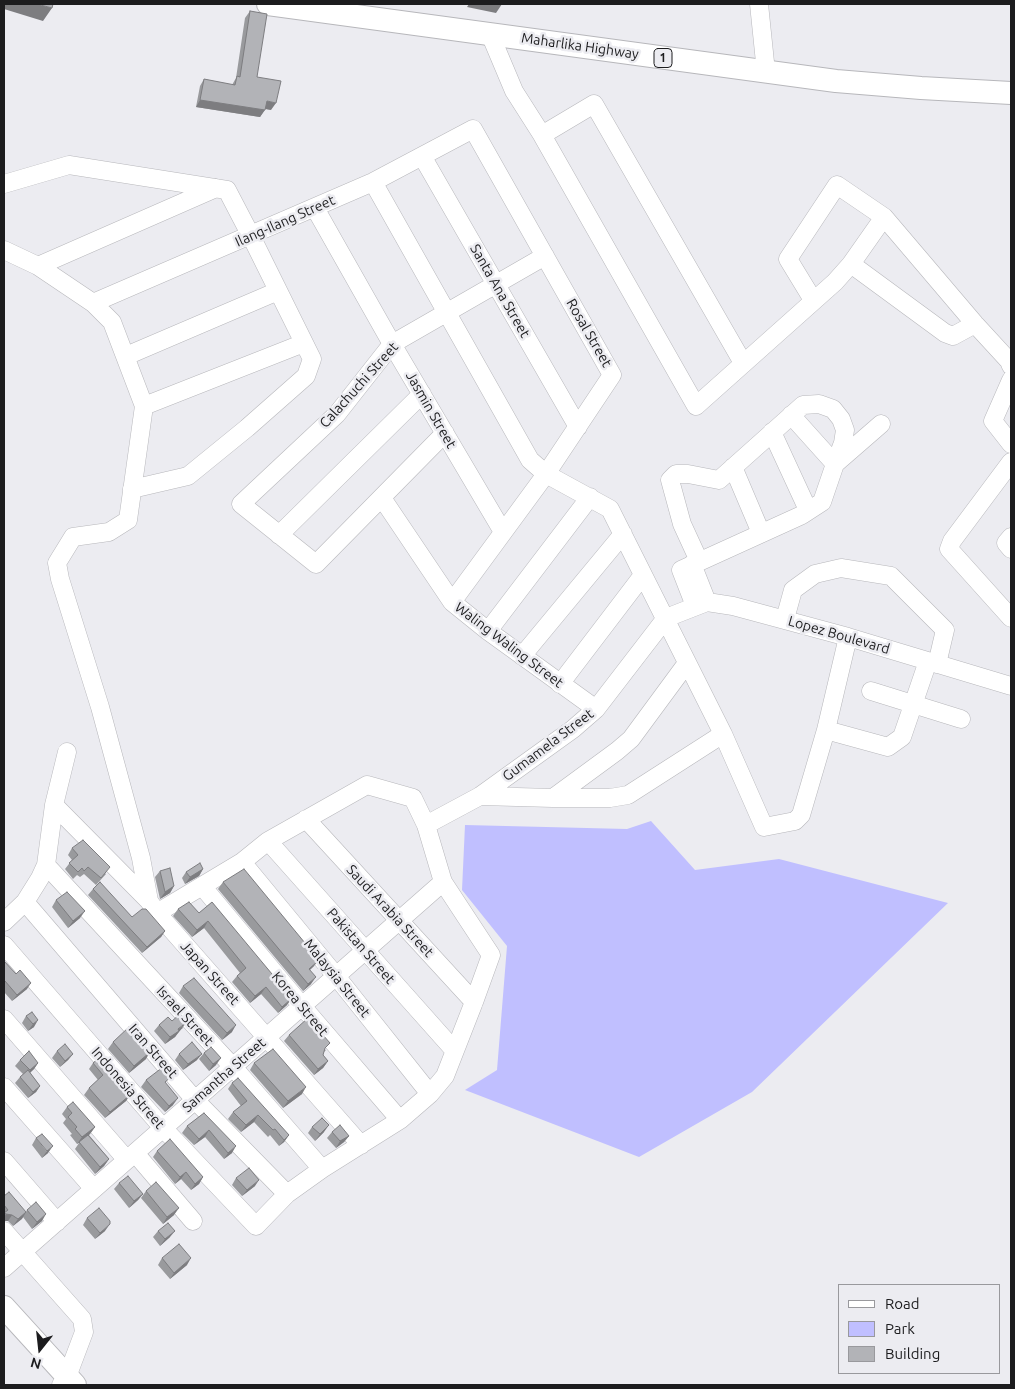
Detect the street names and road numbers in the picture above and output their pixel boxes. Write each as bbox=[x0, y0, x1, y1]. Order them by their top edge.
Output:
street label: Maharlika Highway bbox=[520, 29, 640, 63]
road number: 1 bbox=[654, 48, 672, 68]
street label: Ilang-Ilang Street bbox=[233, 191, 337, 251]
street label: Santa Ana Street bbox=[466, 241, 534, 341]
street label: Rosal Street bbox=[563, 296, 615, 370]
street label: Calachuchi Street bbox=[316, 339, 402, 431]
street label: Jasmin Street bbox=[402, 369, 460, 451]
street label: Waling Waling Street bbox=[451, 599, 567, 691]
street label: Lopez Boulevard bbox=[786, 612, 892, 658]
street label: Gumamela Street bbox=[499, 705, 597, 785]
street label: Saudi Arabia Street bbox=[343, 861, 437, 961]
street label: Pakistan Street bbox=[324, 905, 398, 987]
street label: Malaysia Street bbox=[300, 935, 374, 1021]
street label: Japan Street bbox=[177, 938, 243, 1008]
street label: Korea Street bbox=[268, 968, 332, 1040]
street label: Israel Street bbox=[153, 983, 217, 1049]
street label: Iran Street bbox=[125, 1020, 181, 1082]
street label: Samantha Street bbox=[179, 1034, 269, 1116]
street label: Indonesia Street bbox=[88, 1044, 168, 1132]

